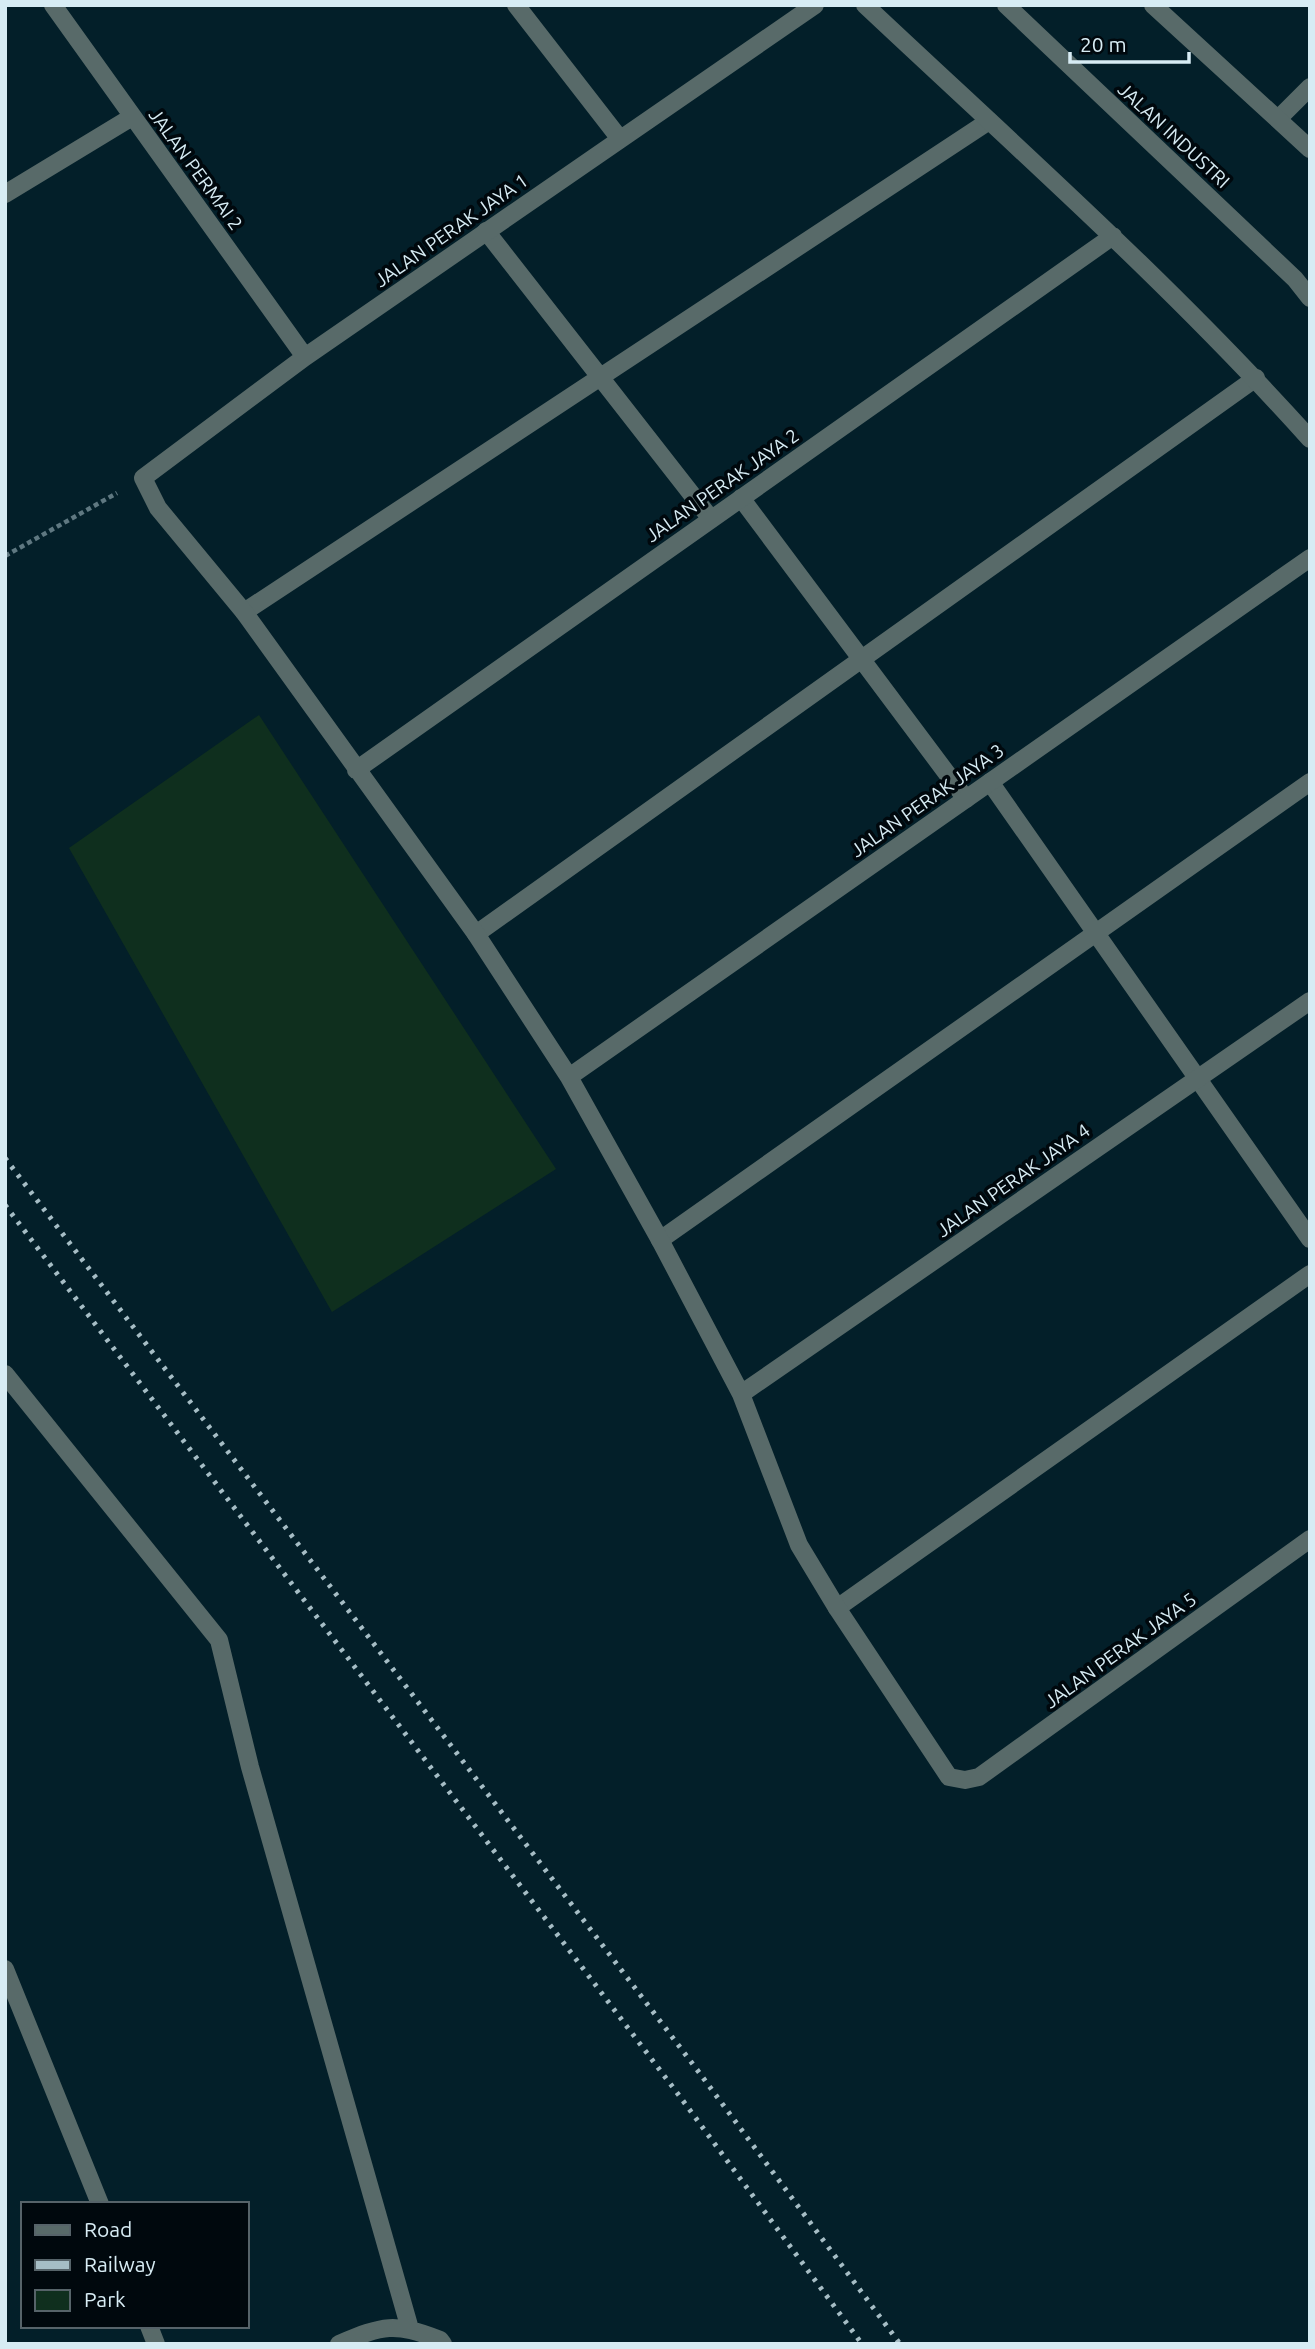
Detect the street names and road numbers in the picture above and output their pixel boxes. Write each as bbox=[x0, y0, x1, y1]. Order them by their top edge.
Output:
street label: JALAN INDUSTRI bbox=[1114, 78, 1234, 192]
street label: JALAN PERMAI 2 bbox=[145, 104, 247, 234]
street label: JALAN PERAK JAYA 1 bbox=[370, 169, 532, 291]
street label: JALAN PERAK JAYA 2 bbox=[641, 424, 803, 546]
street label: JALAN PERAK JAYA 3 bbox=[846, 739, 1008, 861]
street label: JALAN PERAK JAYA 4 bbox=[932, 1119, 1094, 1241]
street label: JALAN PERAK JAYA 5 bbox=[1040, 1588, 1200, 1712]

